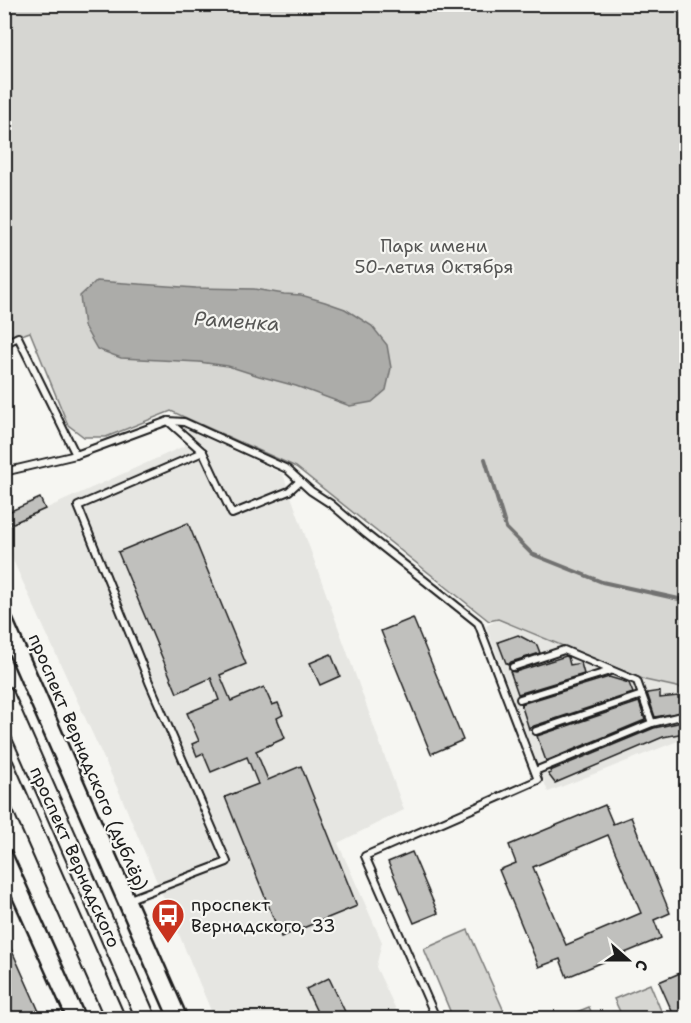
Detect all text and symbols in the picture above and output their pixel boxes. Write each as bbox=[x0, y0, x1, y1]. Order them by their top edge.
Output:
park label: Парк имени 50-летия Октября bbox=[355, 234, 514, 279]
water label: Раменка bbox=[193, 305, 281, 337]
street label: проспект Вернадского (дублёр) bbox=[24, 630, 152, 894]
street label: проспект Вернадского bbox=[25, 763, 125, 951]
place label: проспект Вернадского, 33 bbox=[191, 893, 336, 938]
bus stop icon: проспект Вернадского, 33 bbox=[150, 897, 186, 944]
north arrow bbox=[598, 930, 658, 990]
text: С bbox=[630, 957, 653, 974]

